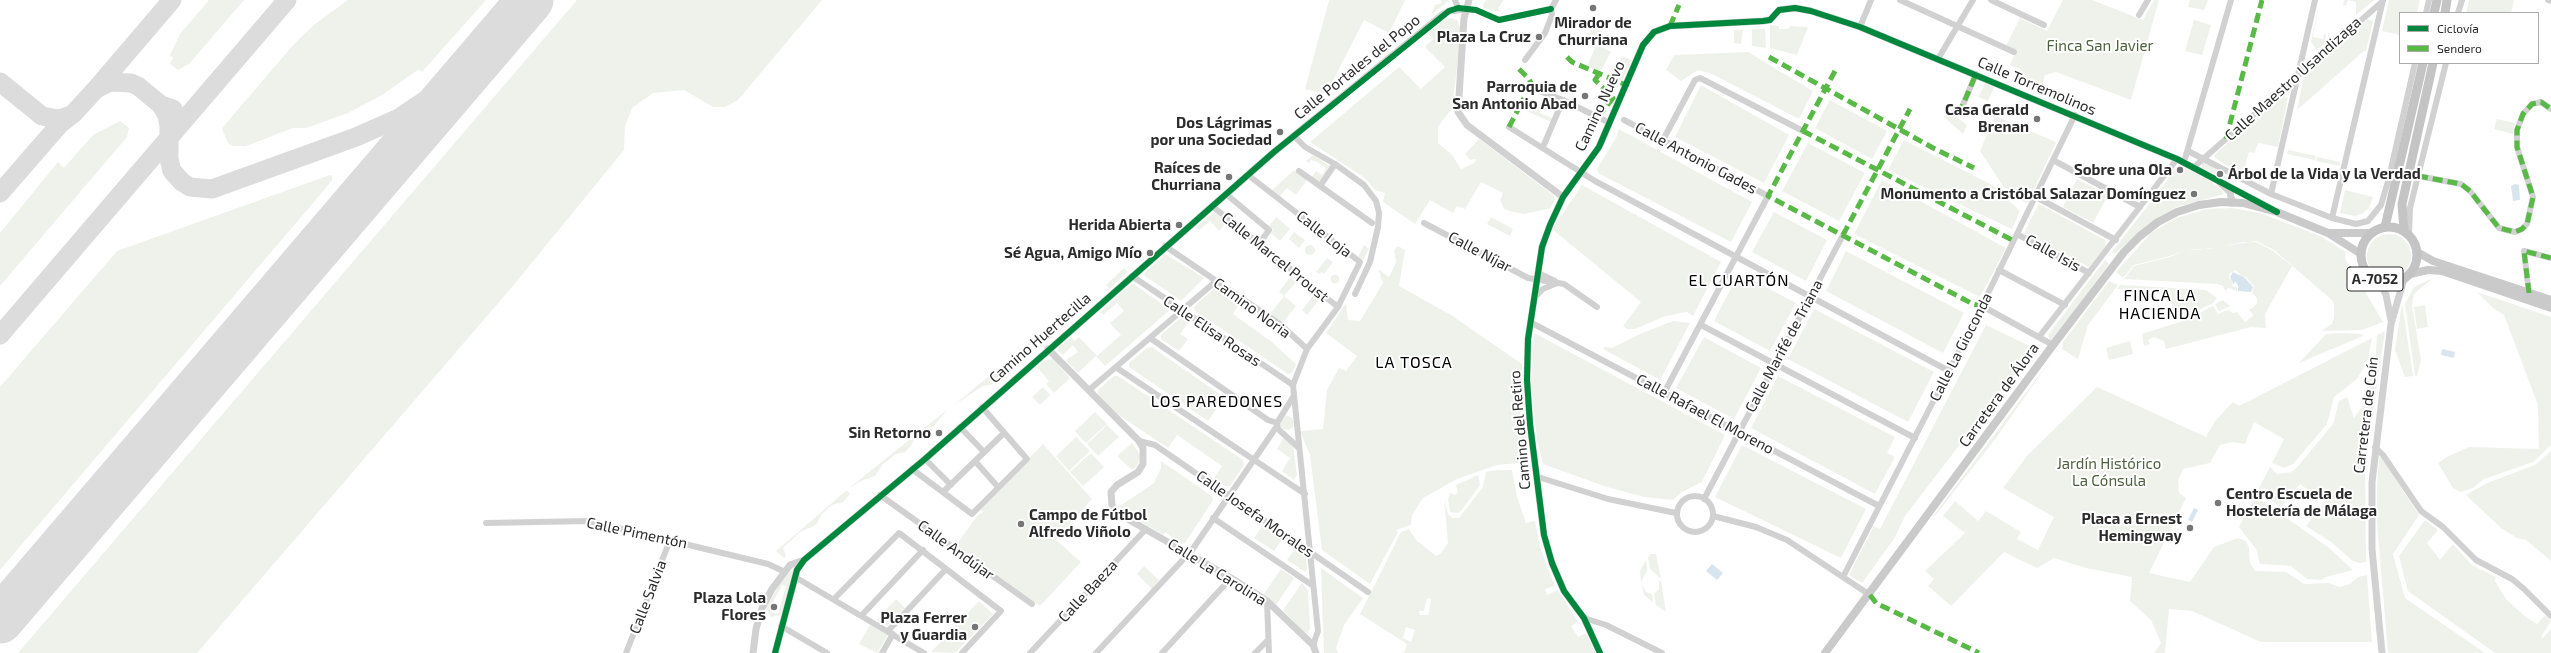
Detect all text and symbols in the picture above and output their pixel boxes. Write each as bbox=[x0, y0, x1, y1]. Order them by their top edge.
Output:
marker: Mirador de Churriana bbox=[1588, 3, 1598, 13]
street label: Calle Portales del Popo bbox=[1290, 11, 1424, 123]
legend bbox=[2399, 12, 2539, 64]
street label: Calle Maestro Usandizaga bbox=[2221, 13, 2365, 145]
place label: Mirador de Churriana bbox=[1554, 14, 1632, 49]
text: Ciclovía bbox=[2437, 21, 2479, 35]
place label: Plaza La Cruz bbox=[1437, 28, 1531, 46]
marker: Plaza La Cruz bbox=[1534, 32, 1544, 42]
park label: Finca San Javier bbox=[2046, 37, 2154, 55]
text: Sendero bbox=[2437, 41, 2482, 55]
street label: Calle Torremolinos bbox=[1975, 53, 2099, 119]
street label: Camino Nuevo bbox=[1571, 58, 1629, 154]
place label: Parroquia de San Antonio Abad bbox=[1452, 78, 1577, 113]
marker: Parroquia de San Antonio Abad bbox=[1580, 91, 1590, 101]
place label: Casa Gerald Brenan bbox=[1945, 101, 2029, 136]
place label: Dos Lágrimas por una Sociedad bbox=[1150, 114, 1272, 149]
marker: Casa Gerald Brenan bbox=[2032, 114, 2042, 124]
street label: Calle Antonio Gades bbox=[1632, 118, 1760, 198]
marker: Dos Lágrimas por una Sociedad bbox=[1275, 127, 1285, 137]
place label: Raíces de Churriana bbox=[1151, 159, 1221, 194]
place label: Sobre una Ola bbox=[2074, 161, 2172, 179]
marker: Sobre una Ola bbox=[2175, 165, 2185, 175]
place label: Árbol de la Vida y la Verdad bbox=[2228, 165, 2421, 183]
marker: Árbol de la Vida y la Verdad bbox=[2215, 169, 2225, 179]
marker: Raíces de Churriana bbox=[1224, 172, 1234, 182]
place label: Monumento a Cristóbal Salazar Domínguez bbox=[1881, 185, 2186, 203]
marker: Monumento a Cristóbal Salazar Domínguez bbox=[2189, 189, 2199, 199]
street label: Calle Loja bbox=[1293, 207, 1355, 261]
street label: Calle Marcel Proust bbox=[1218, 208, 1332, 306]
place label: Herida Abierta bbox=[1068, 216, 1171, 234]
marker: Herida Abierta bbox=[1174, 220, 1184, 230]
street label: Calle Níjar bbox=[1445, 228, 1515, 276]
street label: Calle Isis bbox=[2022, 231, 2084, 275]
place label: Sé Agua, Amigo Mío bbox=[1004, 244, 1142, 262]
marker: Sé Agua, Amigo Mío bbox=[1145, 248, 1155, 258]
road number: A-7052 bbox=[2347, 267, 2403, 291]
district label: EL CUARTÓN bbox=[1688, 271, 1790, 291]
street label: Camino Noria bbox=[1210, 274, 1294, 342]
street label: Calle Marifé de Triana bbox=[1741, 277, 1827, 415]
district label: FINCA LA HACIENDA bbox=[2119, 286, 2201, 324]
street label: Camino Huertecilla bbox=[985, 289, 1095, 387]
street label: Calle La Gioconda bbox=[1926, 290, 1996, 404]
street label: Calle Elisa Rosas bbox=[1160, 292, 1264, 370]
street label: Carretera de Álora bbox=[1955, 339, 2043, 451]
district label: LA TOSCA bbox=[1375, 353, 1453, 373]
street label: Carretera de Coín bbox=[2350, 356, 2382, 474]
street label: Camino del Retiro bbox=[1506, 370, 1534, 490]
street label: Calle Rafael El Moreno bbox=[1633, 370, 1777, 458]
district label: LOS PAREDONES bbox=[1151, 392, 1283, 412]
place label: Sin Retorno bbox=[848, 424, 931, 442]
marker: Sin Retorno bbox=[934, 428, 944, 438]
park label: Jardín Histórico La Cónsula bbox=[2057, 455, 2161, 490]
street label: Calle Josefa Morales bbox=[1193, 467, 1317, 561]
place label: Centro Escuela de Hostelería de Málaga bbox=[2226, 485, 2377, 520]
marker: Centro Escuela de Hostelería de Málaga bbox=[2213, 498, 2223, 508]
place label: Campo de Fútbol Alfredo Viñolo bbox=[1029, 506, 1147, 541]
place label: Placa a Ernest Hemingway bbox=[2081, 510, 2182, 545]
street label: Calle Pimentón bbox=[585, 514, 689, 552]
street label: Calle Andújar bbox=[914, 516, 998, 584]
marker: Campo de Fútbol Alfredo Viñolo bbox=[1016, 519, 1026, 529]
marker: Placa a Ernest Hemingway bbox=[2185, 523, 2195, 533]
street label: Calle La Carolina bbox=[1164, 535, 1270, 609]
street label: Calle Baeza bbox=[1055, 556, 1121, 626]
street label: Calle Salvia bbox=[626, 557, 670, 637]
place label: Plaza Lola Flores bbox=[693, 589, 766, 624]
marker: Plaza Lola Flores bbox=[769, 602, 779, 612]
place label: Plaza Ferrer y Guardia bbox=[880, 609, 967, 644]
marker: Plaza Ferrer y Guardia bbox=[970, 622, 980, 632]

